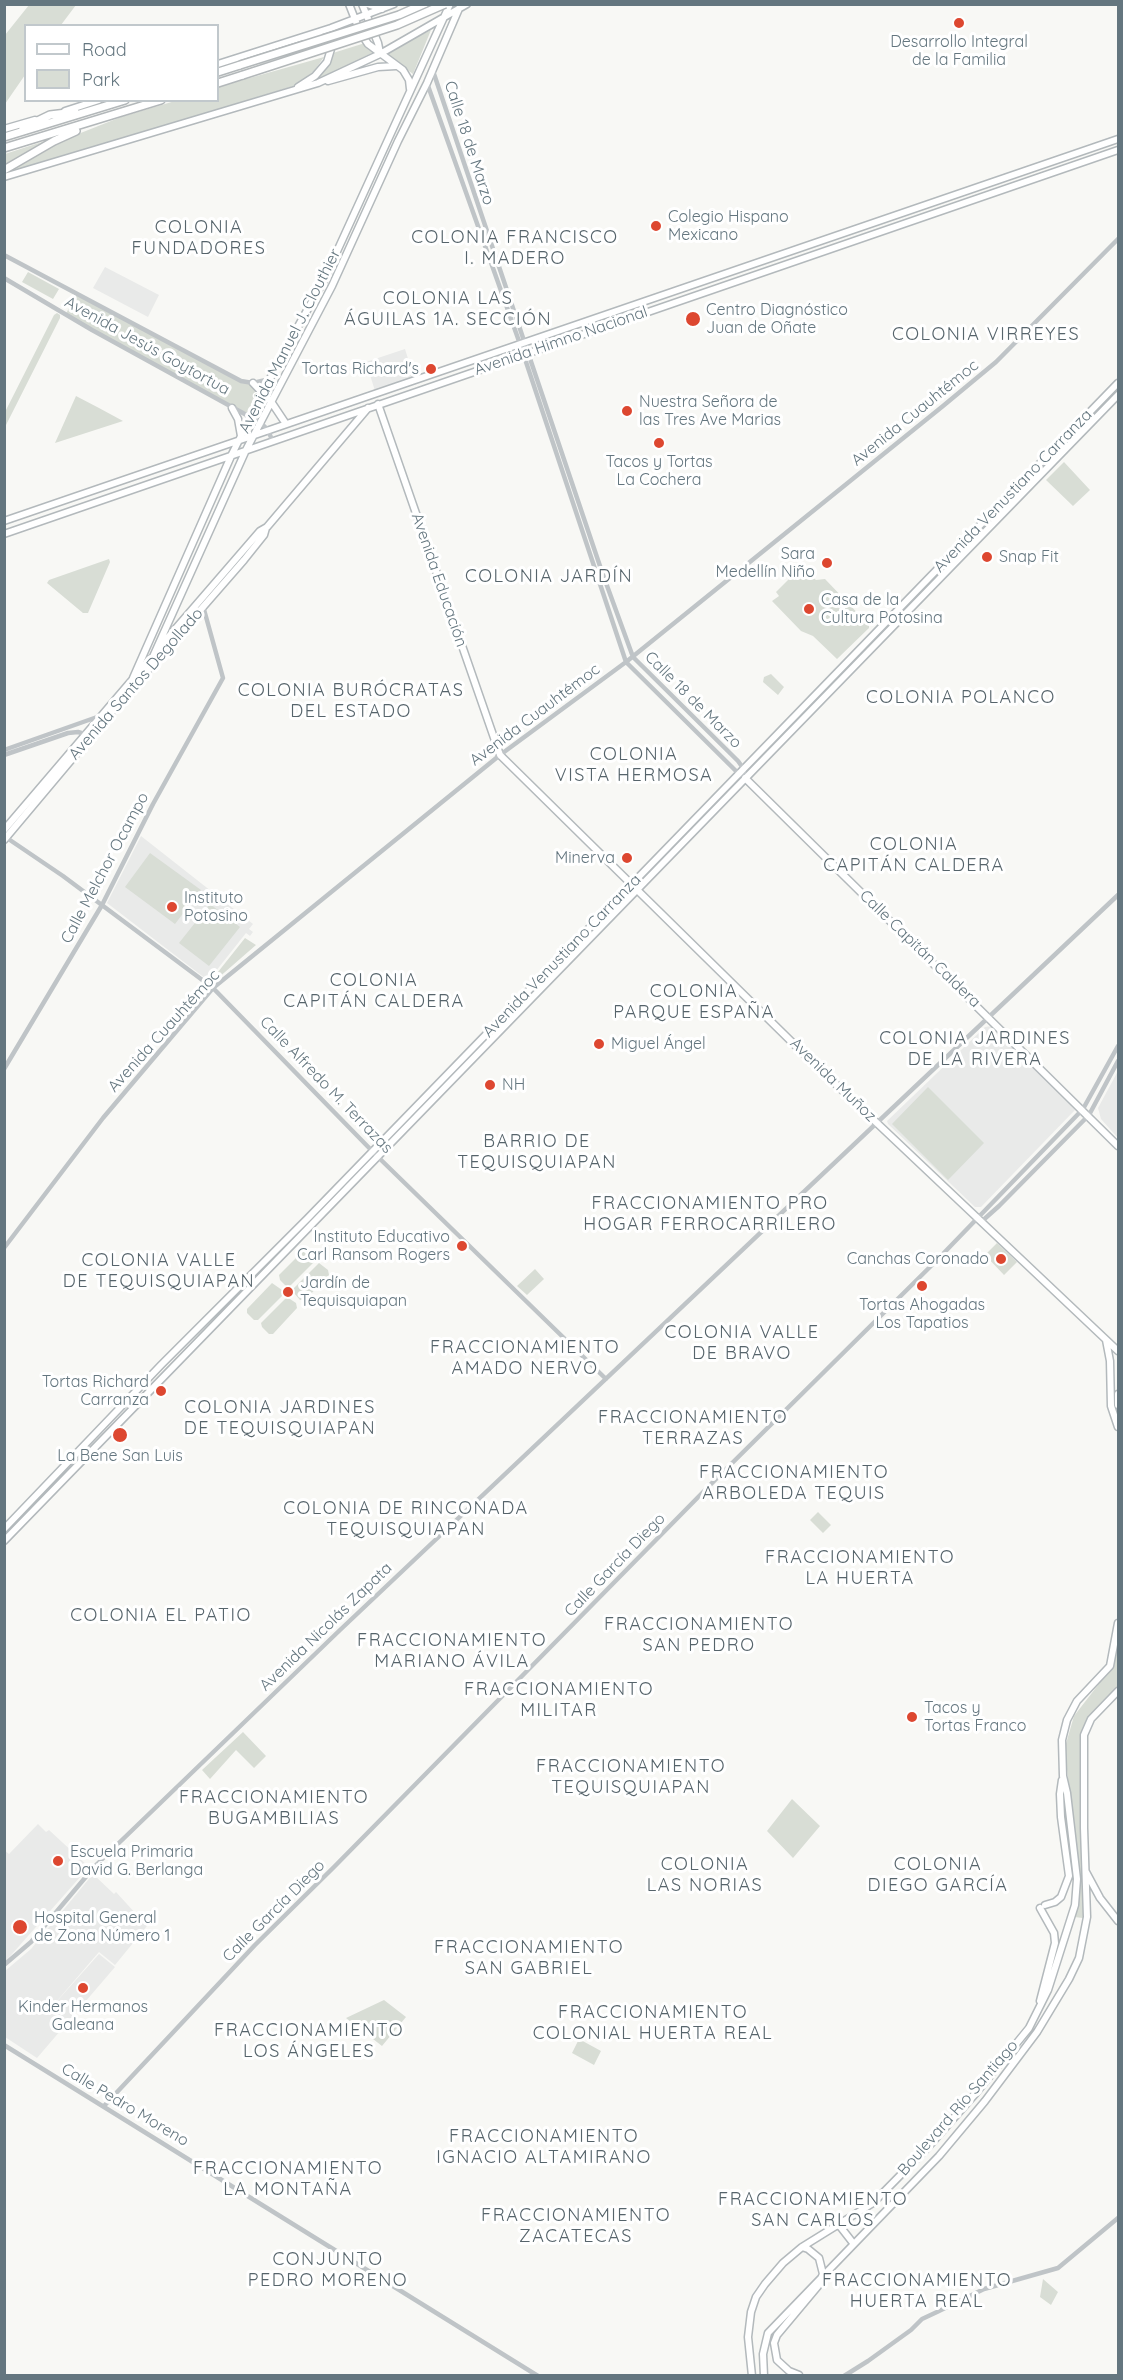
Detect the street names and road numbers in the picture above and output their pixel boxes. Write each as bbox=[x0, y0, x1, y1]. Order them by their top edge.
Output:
street label: Calle 18 de Marzo bbox=[440, 79, 498, 207]
street label: Avenida Manuel J. Clouthier bbox=[235, 246, 345, 436]
street label: Avenida Jesús Goytortua bbox=[61, 293, 233, 399]
street label: Avenida Himno Nacional bbox=[472, 302, 650, 380]
street label: Avenida Cuauhtémoc bbox=[848, 356, 982, 470]
street label: Avenida Venustiano Carranza bbox=[930, 405, 1096, 577]
street label: Avenida Educación bbox=[407, 510, 471, 650]
street label: Avenida Santos Degollado bbox=[65, 604, 207, 764]
street label: Calle 18 de Marzo bbox=[641, 648, 745, 752]
street label: Avenida Cuauhtémoc bbox=[466, 660, 604, 770]
street label: Calle Melchor Ocampo bbox=[57, 789, 153, 947]
street label: Avenida Venustiano Carranza bbox=[479, 870, 645, 1042]
street label: Calle Capitán Caldera bbox=[855, 886, 985, 1012]
street label: Avenida Cuauhtémoc bbox=[104, 966, 224, 1096]
street label: Calle Alfredo M. Terrazas bbox=[256, 1012, 396, 1158]
street label: Avenida Muñoz bbox=[786, 1034, 880, 1126]
street label: Calle García Diego bbox=[561, 1509, 669, 1621]
street label: Avenida Nicolás Zapata bbox=[256, 1559, 396, 1695]
street label: Calle García Diego bbox=[219, 1856, 329, 1966]
street label: Boulevard Río Santiago bbox=[894, 2036, 1022, 2180]
street label: Calle Pedro Moreno bbox=[58, 2059, 192, 2151]

